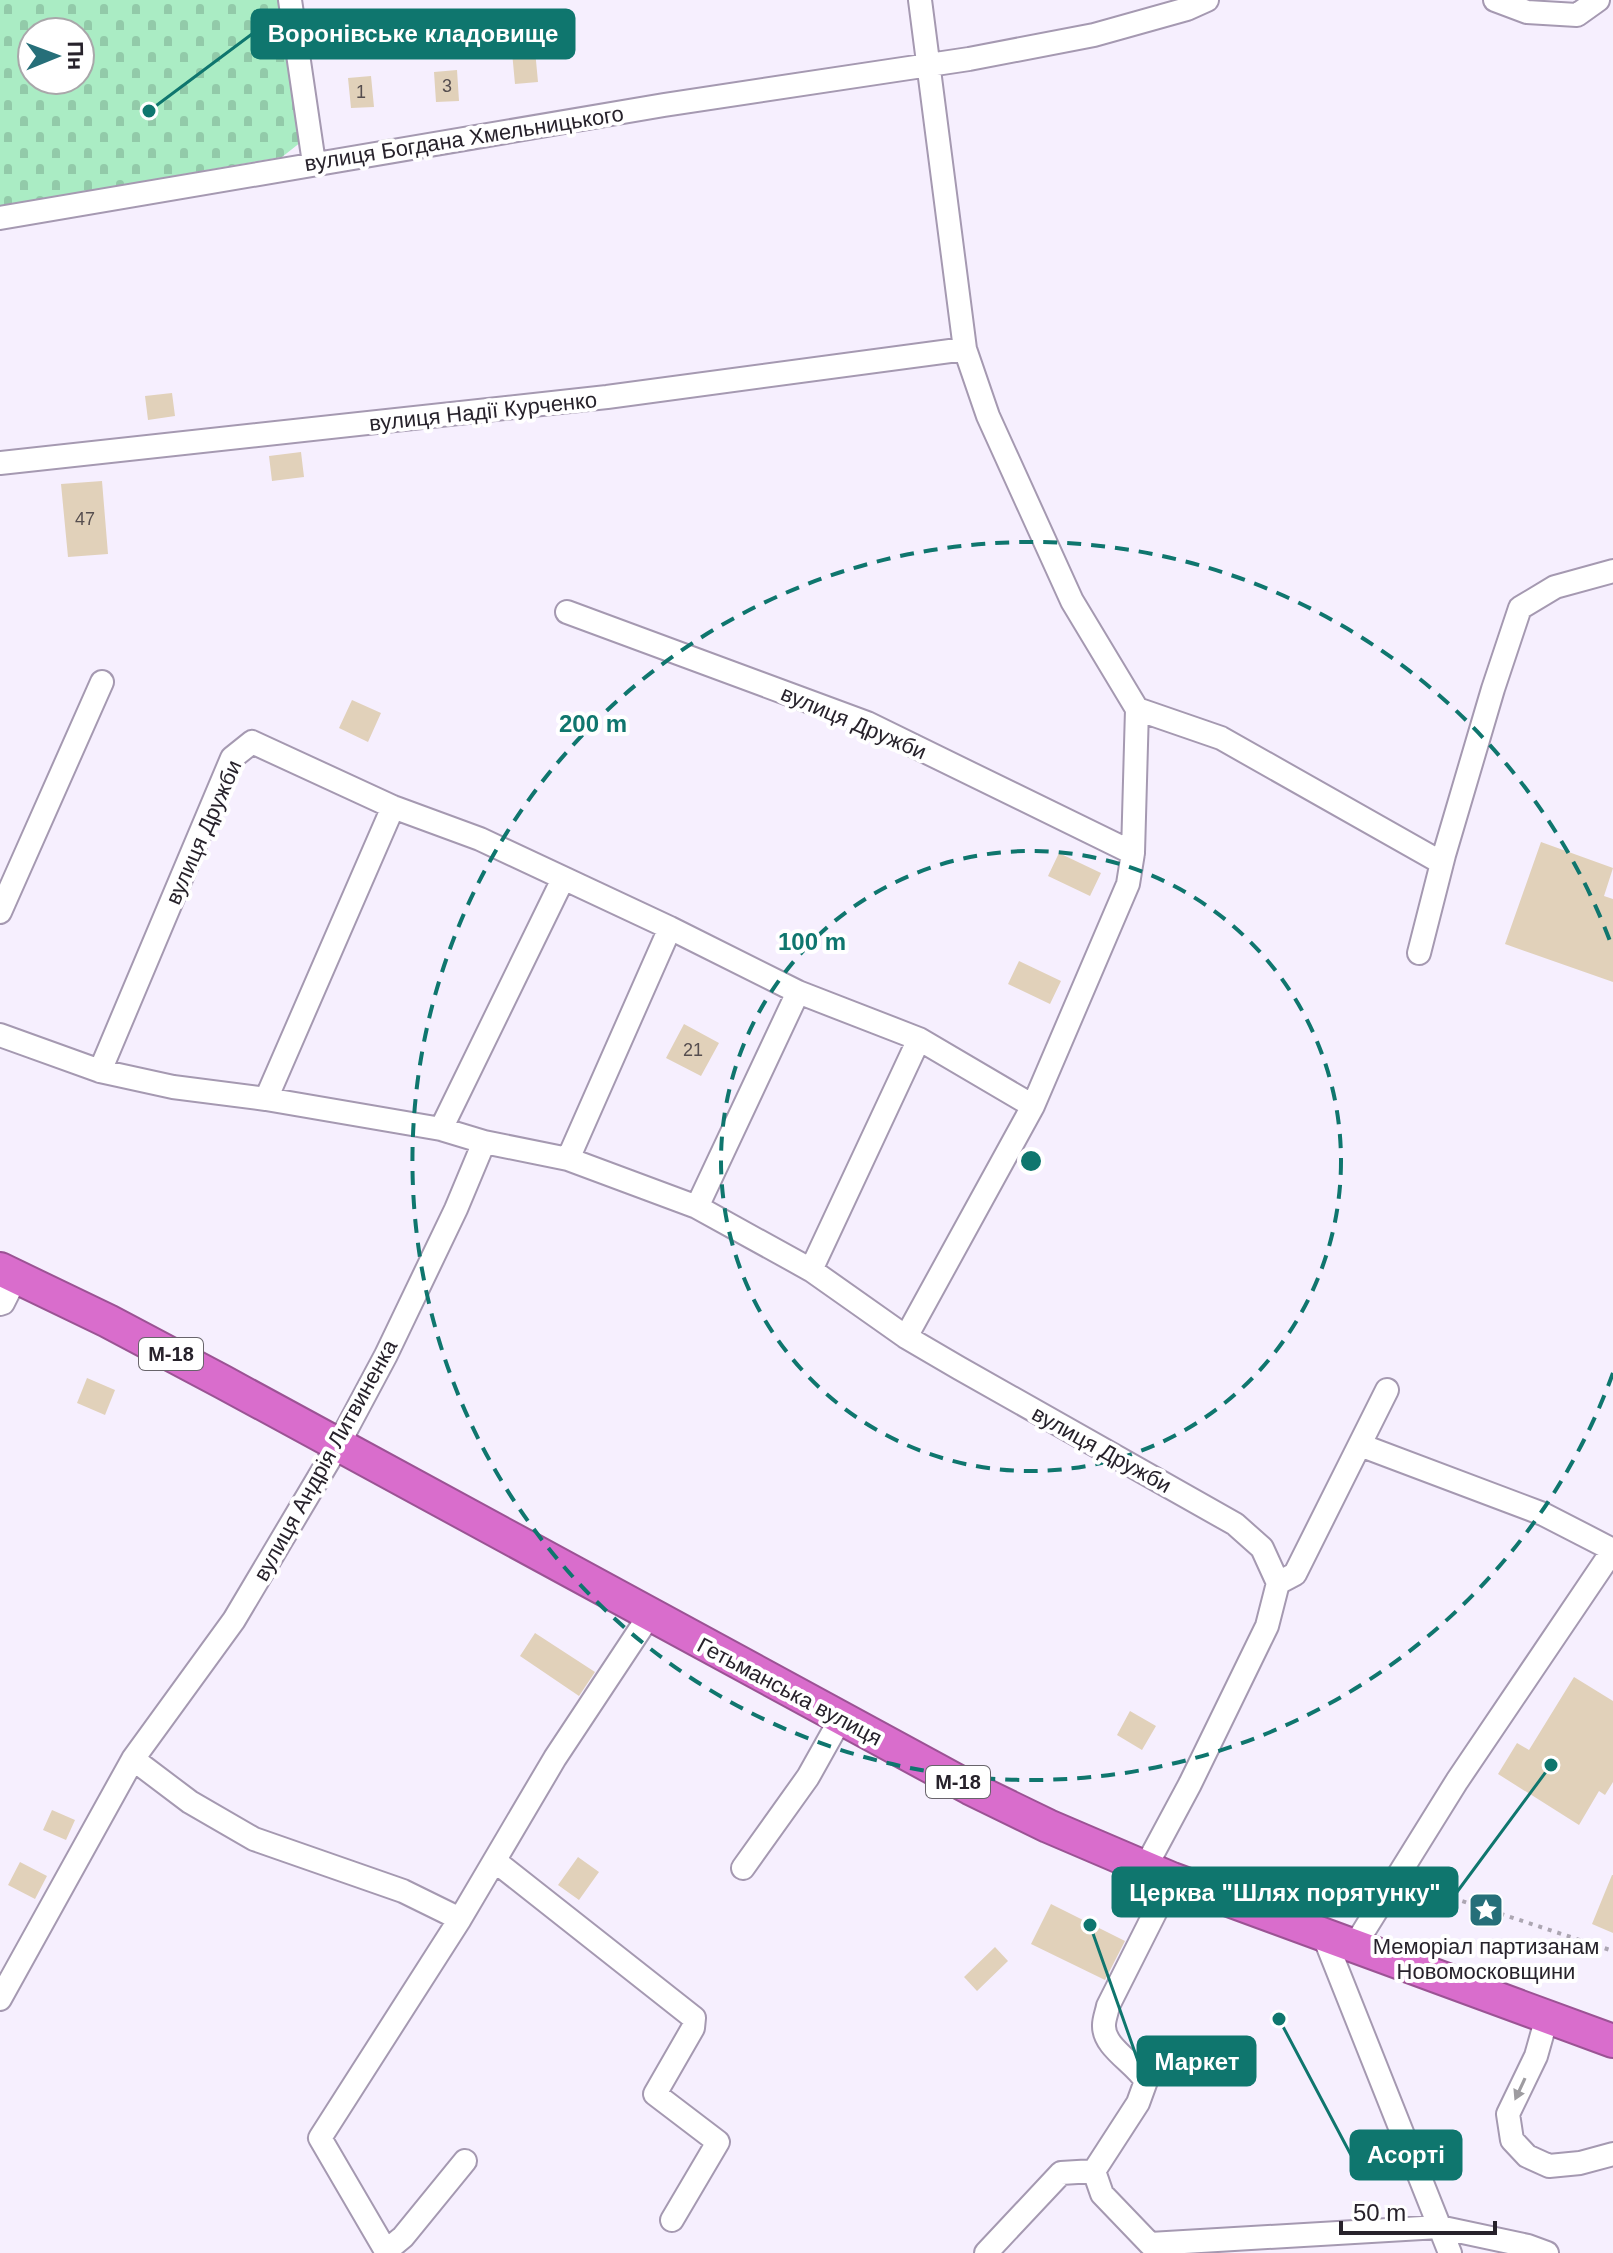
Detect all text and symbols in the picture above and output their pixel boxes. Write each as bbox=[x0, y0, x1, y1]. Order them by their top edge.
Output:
callout: Воронівське кладовище bbox=[252, 10, 574, 58]
north arrow bbox=[16, 16, 96, 96]
text: Воронівське кладовище bbox=[268, 20, 558, 47]
text: Пн bbox=[63, 41, 88, 70]
house number: 3 bbox=[442, 76, 452, 96]
house number: 1 bbox=[356, 82, 366, 102]
street label: вулиця Богдана Хмельницького bbox=[303, 101, 625, 176]
street label: вулиця Надії Курченко bbox=[368, 387, 598, 436]
house number: 47 bbox=[75, 509, 95, 529]
street label: вулиця Дружби bbox=[777, 681, 930, 764]
text: 200 m bbox=[559, 710, 627, 737]
street label: вулиця Дружби bbox=[160, 756, 246, 908]
text: 100 m bbox=[778, 928, 846, 955]
house number: 21 bbox=[683, 1040, 703, 1060]
centre of rings bbox=[1017, 1147, 1045, 1175]
street label: вулиця Андрія Литвиненка bbox=[249, 1335, 403, 1585]
road number: М-18 bbox=[139, 1338, 203, 1370]
street label: вулиця Дружби bbox=[1028, 1401, 1176, 1498]
street label: Гетьманська вулиця bbox=[693, 1632, 886, 1751]
road number: М-18 bbox=[926, 1766, 990, 1798]
callout: Церква "Шлях порятунку" bbox=[1113, 1868, 1457, 1916]
text: Церква "Шлях порятунку" bbox=[1129, 1879, 1441, 1906]
place icon: Меморіал партизанам Новомосковщини bbox=[1467, 1891, 1505, 1929]
place label: Меморіал партизанам Новомосковщини bbox=[1373, 1934, 1599, 1984]
callout: Маркет bbox=[1138, 2037, 1255, 2085]
text: Маркет bbox=[1154, 2048, 1240, 2075]
one-way arrow bbox=[1513, 2078, 1527, 2101]
callout: Асорті bbox=[1351, 2131, 1461, 2179]
text: Асорті bbox=[1367, 2141, 1445, 2168]
scale bar bbox=[1341, 2185, 1495, 2235]
text: 50 m bbox=[1353, 2199, 1406, 2226]

